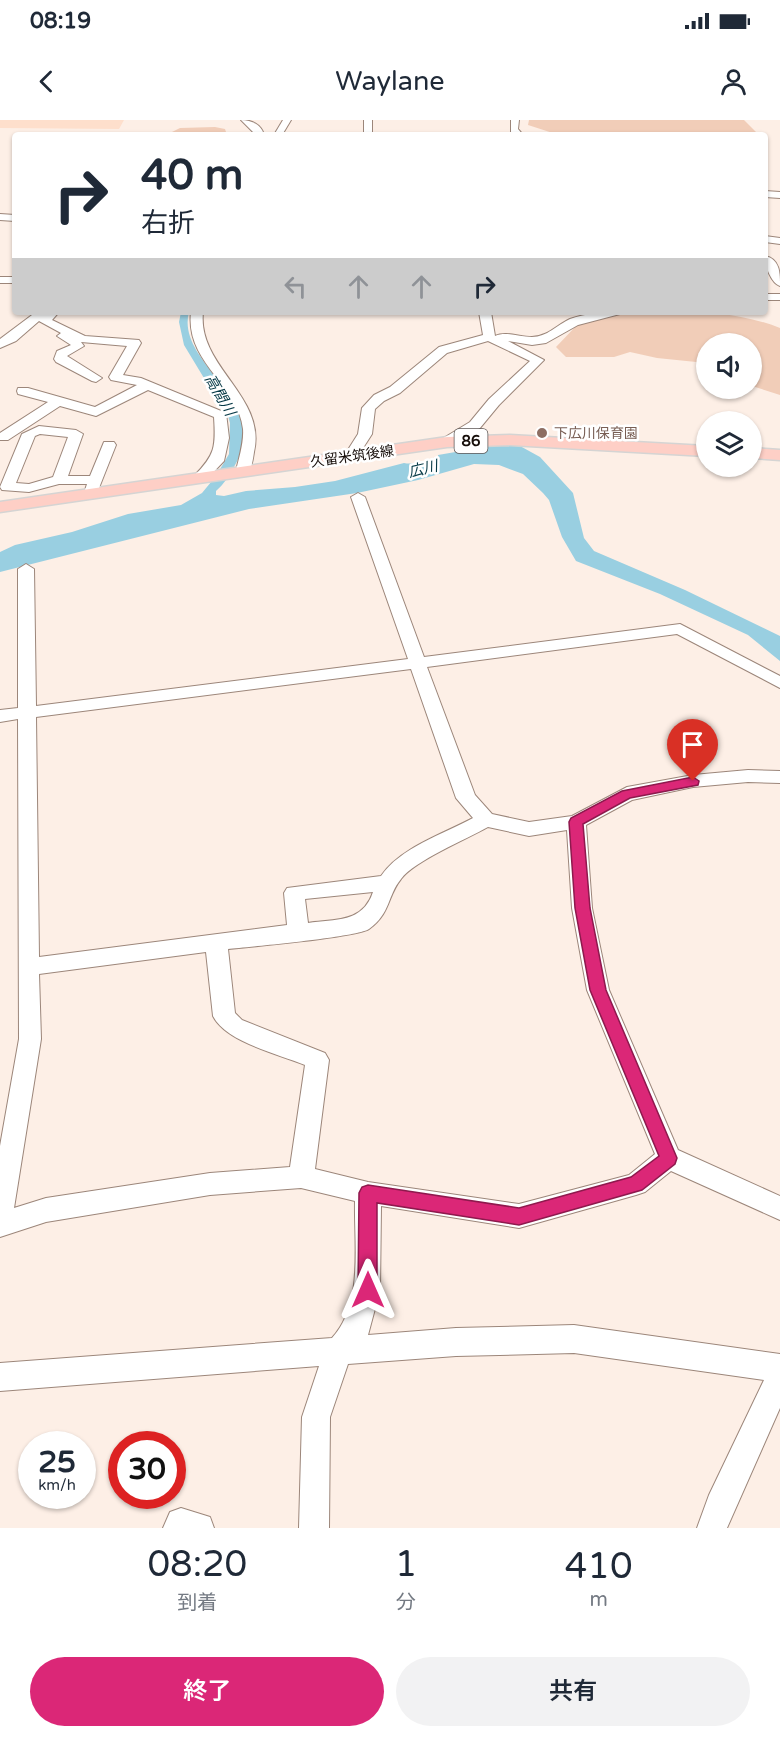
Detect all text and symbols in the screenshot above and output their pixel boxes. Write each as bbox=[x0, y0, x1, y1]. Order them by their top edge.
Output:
text: 08:19 bbox=[30, 8, 91, 34]
icon: back bbox=[30, 65, 63, 98]
text: Waylane bbox=[335, 65, 445, 98]
icon: person bbox=[717, 65, 750, 98]
text: 40 m bbox=[141, 150, 243, 201]
icon: right bbox=[42, 156, 120, 234]
text: 右折 bbox=[141, 207, 195, 240]
icon: left bbox=[279, 270, 312, 303]
icon: ahead bbox=[342, 270, 375, 303]
icon: ahead bbox=[405, 270, 438, 303]
icon: right bbox=[468, 270, 501, 303]
map controls bbox=[696, 333, 762, 477]
button: sound bbox=[696, 333, 762, 399]
water label: 高間川 bbox=[201, 371, 240, 421]
button: layers bbox=[696, 411, 762, 477]
place label: 下広川保育園 bbox=[554, 425, 638, 442]
marker: 下広川保育園 bbox=[535, 426, 549, 440]
road number: 86 bbox=[454, 429, 488, 453]
street label: 久留米筑後線 bbox=[309, 442, 395, 471]
water label: 広川 bbox=[406, 456, 442, 481]
pin bbox=[667, 719, 718, 781]
icon: arrive bbox=[676, 728, 709, 761]
position arrow bbox=[336, 1258, 400, 1322]
speed limit sign: 30 bbox=[108, 1431, 186, 1509]
text: 25 bbox=[38, 1444, 76, 1481]
text: km/h bbox=[38, 1476, 76, 1494]
text: 08:20 bbox=[147, 1543, 247, 1586]
text: 1 bbox=[395, 1543, 417, 1586]
text: 410 bbox=[565, 1545, 633, 1588]
text: m bbox=[589, 1588, 608, 1612]
text: 到着 bbox=[177, 1591, 217, 1615]
text: 分 bbox=[396, 1591, 416, 1615]
button: 終了 bbox=[30, 1657, 384, 1726]
button: 共有 bbox=[396, 1657, 750, 1726]

